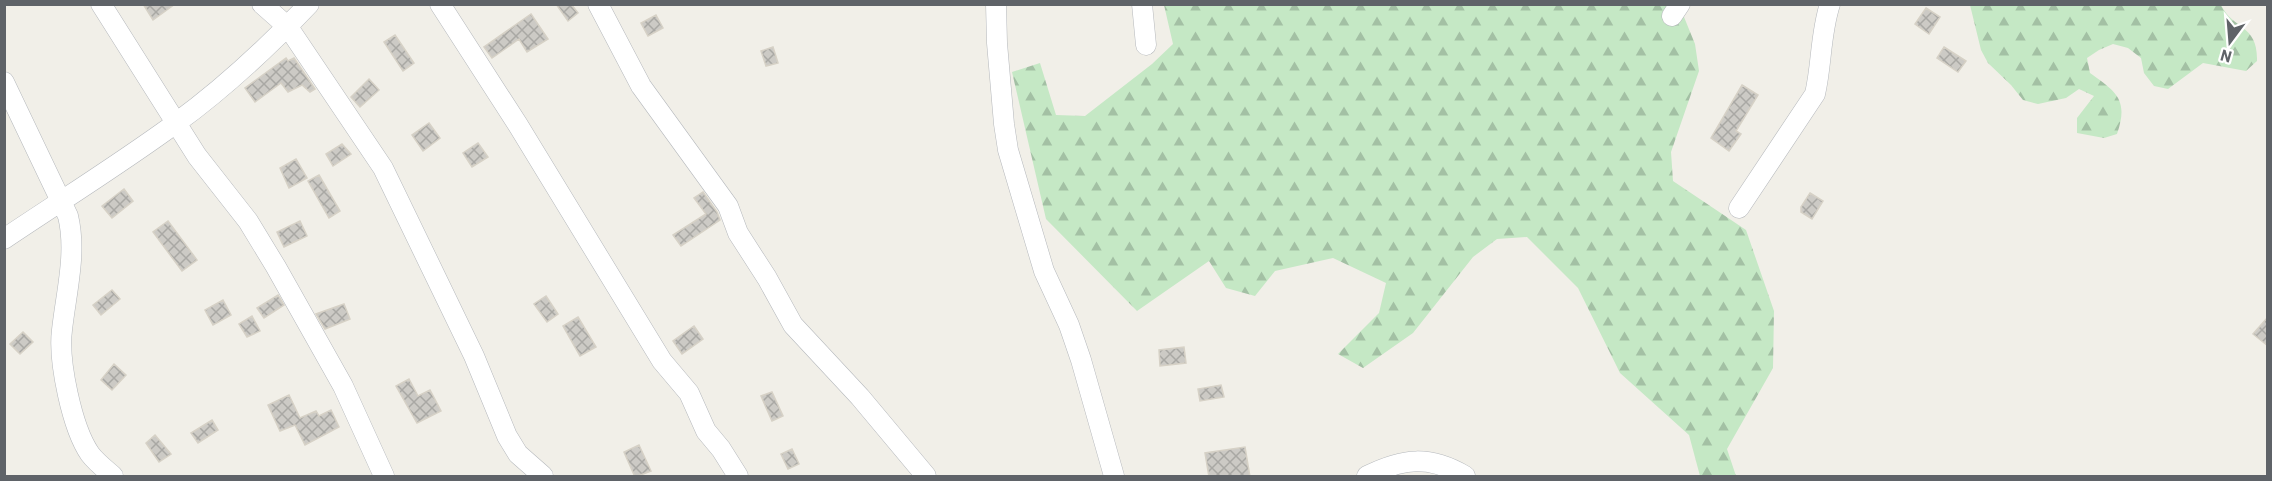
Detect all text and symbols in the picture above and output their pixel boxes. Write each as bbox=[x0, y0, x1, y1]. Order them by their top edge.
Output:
north arrow bbox=[2200, 12, 2260, 72]
text: N bbox=[2218, 46, 2233, 67]

